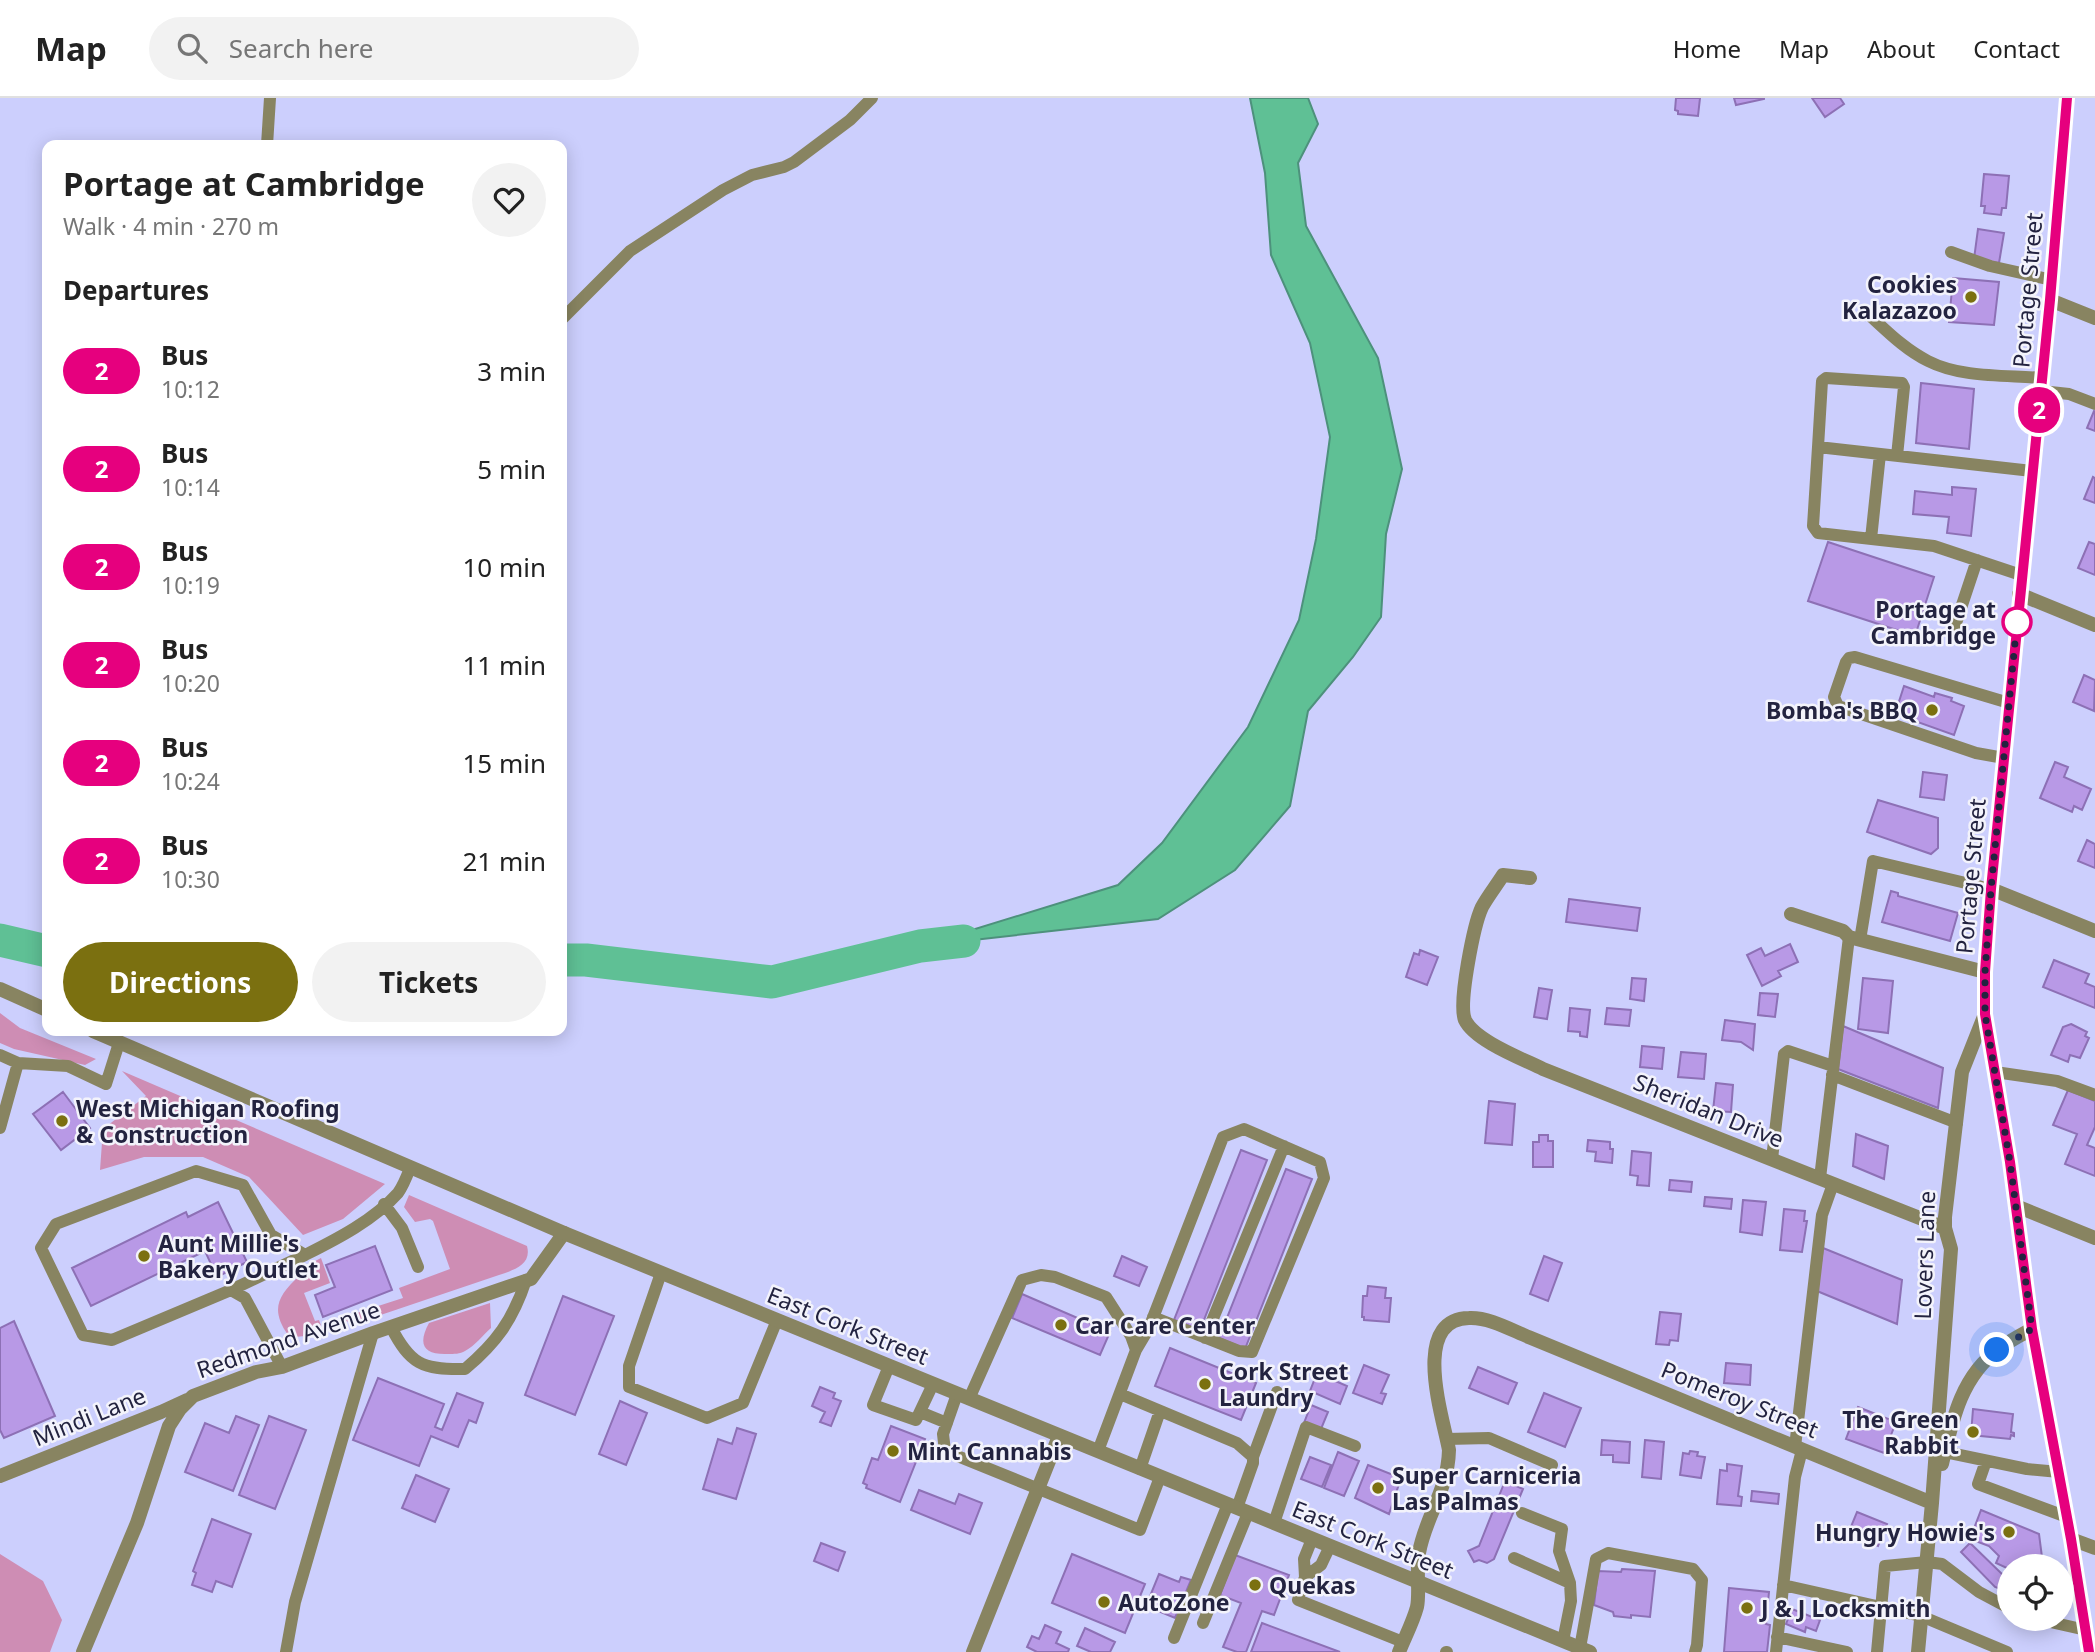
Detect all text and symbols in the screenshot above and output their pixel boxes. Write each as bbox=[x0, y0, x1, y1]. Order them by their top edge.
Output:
search box bbox=[149, 17, 639, 80]
text: Map bbox=[35, 26, 107, 71]
icon: search bbox=[173, 29, 211, 67]
text: Search here bbox=[229, 30, 373, 66]
text: Home bbox=[1673, 32, 1741, 65]
text: Map bbox=[1779, 32, 1829, 65]
text: About bbox=[1867, 32, 1935, 65]
text: Contact bbox=[1973, 32, 2060, 65]
text: Portage at Cambridge bbox=[63, 161, 425, 206]
button: heart bbox=[472, 163, 546, 237]
text: Walk · 4 min · 270 m bbox=[63, 210, 279, 242]
street label: Portage Street bbox=[2004, 211, 2050, 369]
place label: Cookies Kalazazoo bbox=[1842, 268, 1957, 326]
text: Departures bbox=[63, 272, 209, 308]
marker: Cookies Kalazazoo bbox=[1963, 289, 1979, 305]
text: Bus bbox=[161, 337, 208, 373]
text: 3 min bbox=[477, 353, 546, 389]
text: 2 bbox=[95, 354, 108, 387]
text: 10:12 bbox=[161, 373, 220, 405]
line badge: 2 bbox=[2016, 387, 2062, 433]
text: 2 bbox=[2032, 393, 2046, 426]
text: Bus bbox=[161, 435, 208, 471]
text: 5 min bbox=[477, 451, 546, 487]
text: 2 bbox=[95, 452, 108, 485]
text: 10:14 bbox=[161, 471, 220, 503]
text: Bus bbox=[161, 533, 208, 569]
text: 10 min bbox=[462, 549, 546, 585]
text: 2 bbox=[95, 550, 108, 583]
text: 10:19 bbox=[161, 569, 220, 601]
place label: Portage at Cambridge bbox=[1871, 593, 1996, 651]
marker: Portage at Cambridge bbox=[2002, 607, 2032, 637]
text: Bus bbox=[161, 631, 208, 667]
text: 11 min bbox=[462, 647, 546, 683]
text: 2 bbox=[95, 648, 108, 681]
text: 10:20 bbox=[161, 667, 220, 699]
place label: Bomba's BBQ bbox=[1766, 694, 1918, 726]
marker: Bomba's BBQ bbox=[1924, 702, 1940, 718]
text: Bus bbox=[161, 729, 208, 765]
text: 15 min bbox=[462, 745, 546, 781]
text: 2 bbox=[95, 746, 108, 779]
text: 10:24 bbox=[161, 765, 220, 797]
street label: Portage Street bbox=[1947, 797, 1993, 955]
text: Bus bbox=[161, 827, 208, 863]
text: 21 min bbox=[462, 843, 546, 879]
text: 2 bbox=[95, 844, 108, 877]
text: 10:30 bbox=[161, 863, 220, 895]
button: Directions bbox=[63, 942, 298, 1022]
button: Tickets bbox=[312, 942, 546, 1022]
street label: Sheridan Drive bbox=[1629, 1065, 1789, 1155]
place label: West Michigan Roofing & Construction bbox=[76, 1092, 340, 1150]
marker: West Michigan Roofing & Construction bbox=[54, 1113, 70, 1129]
street label: Lovers Lane bbox=[1906, 1190, 1942, 1320]
place label: Aunt Millie's Bakery Outlet bbox=[158, 1227, 318, 1285]
marker: Aunt Millie's Bakery Outlet bbox=[136, 1248, 152, 1264]
street label: East Cork Street bbox=[763, 1278, 933, 1372]
street label: Redmond Avenue bbox=[192, 1293, 384, 1385]
place label: Car Care Center bbox=[1075, 1309, 1255, 1341]
marker: Car Care Center bbox=[1053, 1317, 1069, 1333]
your location bbox=[1979, 1332, 2014, 1367]
street label: Pomeroy Street bbox=[1657, 1353, 1823, 1445]
place label: Cork Street Laundry bbox=[1219, 1355, 1349, 1413]
marker: Cork Street Laundry bbox=[1197, 1376, 1213, 1392]
street label: Mindi Lane bbox=[28, 1379, 150, 1453]
place label: The Green Rabbit bbox=[1842, 1403, 1959, 1461]
marker: The Green Rabbit bbox=[1965, 1424, 1981, 1440]
place label: Mint Cannabis bbox=[907, 1435, 1072, 1467]
marker: Mint Cannabis bbox=[885, 1443, 901, 1459]
place label: Super Carniceria Las Palmas bbox=[1392, 1459, 1581, 1517]
marker: Super Carniceria Las Palmas bbox=[1370, 1480, 1386, 1496]
street label: East Cork Street bbox=[1288, 1492, 1458, 1586]
place label: Hungry Howie's bbox=[1815, 1516, 1995, 1548]
marker: Hungry Howie's bbox=[2001, 1524, 2017, 1540]
map controls bbox=[1997, 1554, 2074, 1631]
button: locate bbox=[1997, 1554, 2074, 1631]
place label: Quekas bbox=[1269, 1569, 1355, 1601]
marker: Quekas bbox=[1247, 1577, 1263, 1593]
place label: AutoZone bbox=[1118, 1586, 1230, 1618]
place label: J & J Locksmith bbox=[1759, 1592, 1931, 1624]
marker: AutoZone bbox=[1096, 1594, 1112, 1610]
marker: J & J Locksmith bbox=[1739, 1600, 1755, 1616]

